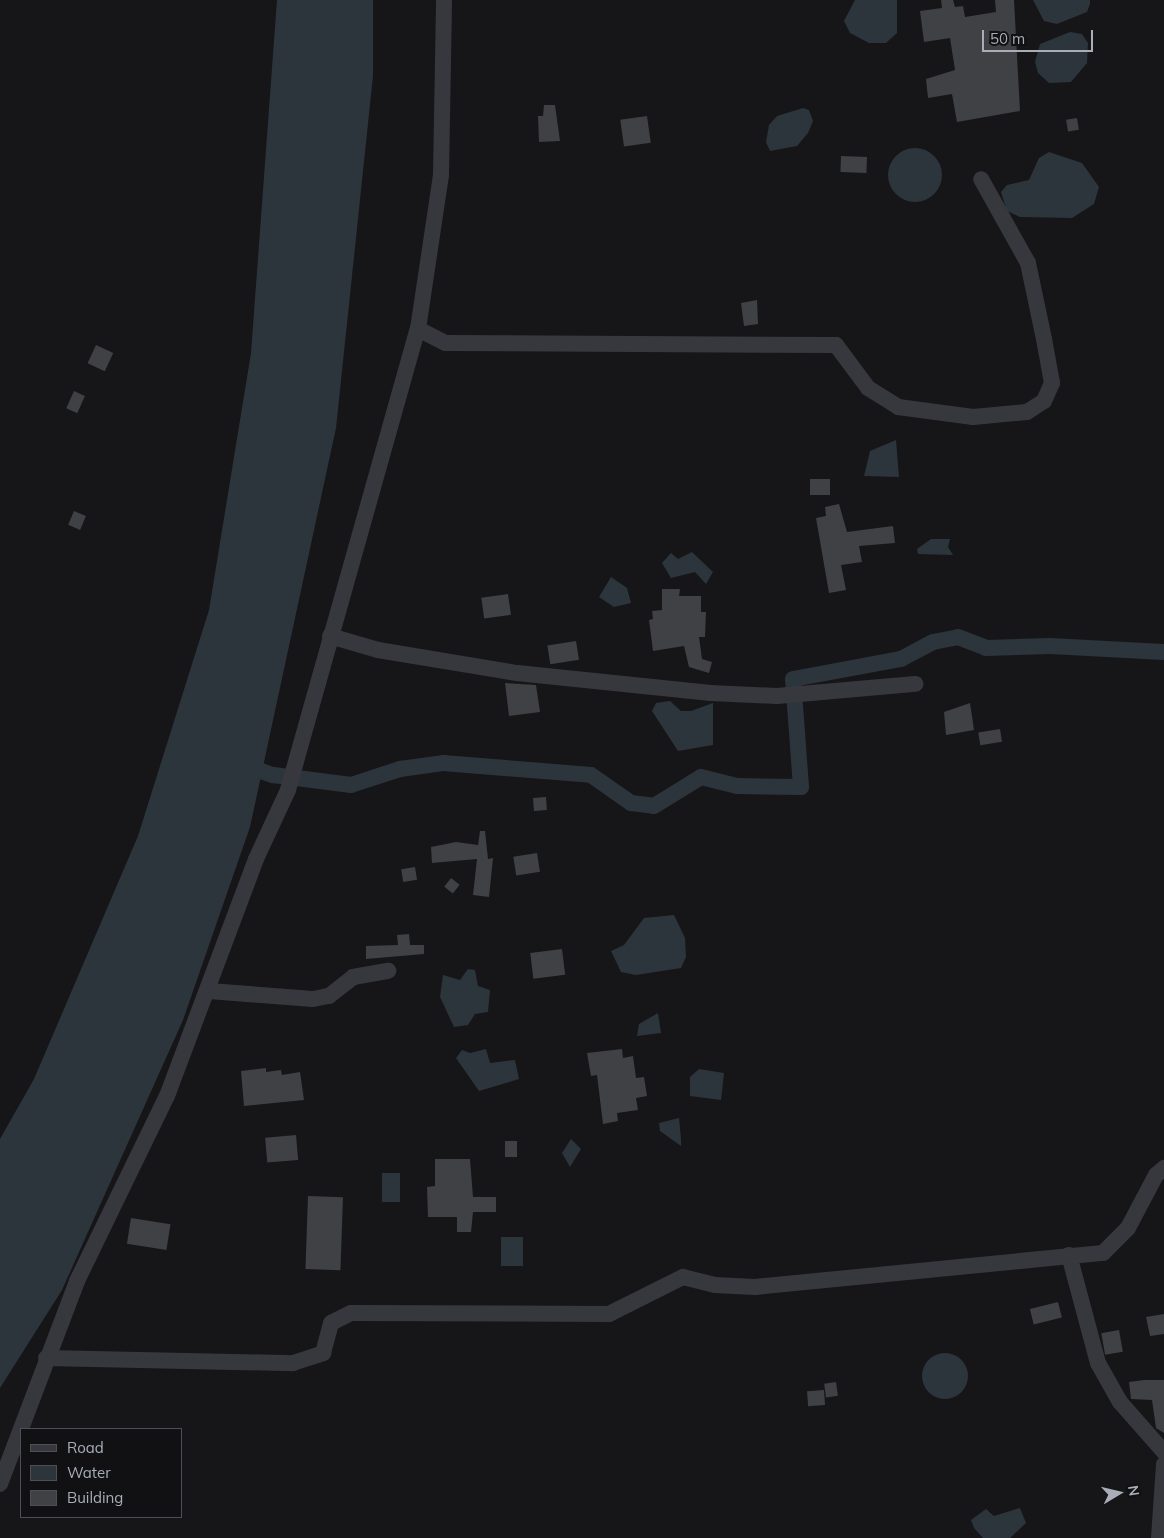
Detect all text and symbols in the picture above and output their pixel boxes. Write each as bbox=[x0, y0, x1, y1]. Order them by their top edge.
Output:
scale bar bbox=[984, 20, 1095, 52]
text: 50 m bbox=[990, 29, 1025, 48]
legend bbox=[20, 1428, 182, 1518]
text: Road bbox=[67, 1438, 104, 1457]
text: Water bbox=[67, 1463, 111, 1482]
north arrow bbox=[1094, 1468, 1144, 1518]
text: N bbox=[1124, 1484, 1144, 1497]
text: Building bbox=[67, 1488, 123, 1507]

